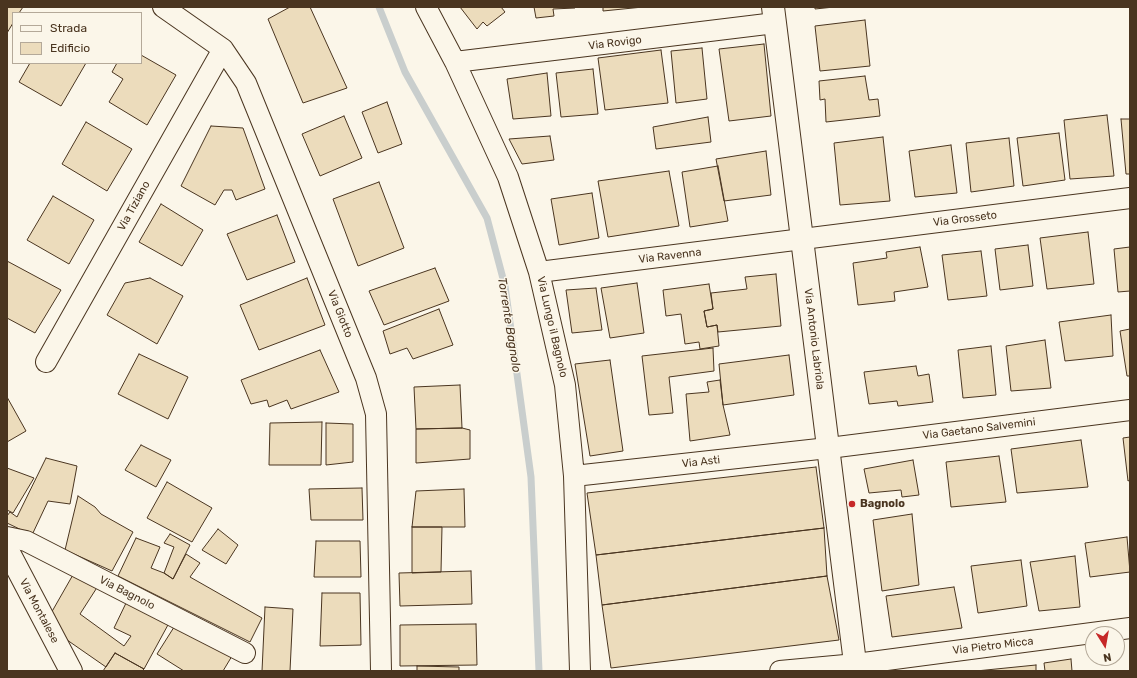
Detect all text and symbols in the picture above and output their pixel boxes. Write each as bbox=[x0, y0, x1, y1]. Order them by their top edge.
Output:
legend bbox=[12, 12, 142, 64]
text: Strada bbox=[50, 21, 87, 35]
street label: Via Rovigo bbox=[588, 33, 642, 53]
text: Edificio bbox=[50, 41, 90, 55]
street label: Via Tiziano bbox=[115, 179, 153, 233]
street label: Via Grosseto bbox=[932, 209, 998, 229]
street label: Via Ravenna bbox=[638, 246, 702, 266]
street label: Via Lungo il Bagnolo bbox=[534, 275, 570, 379]
water label: Torrente Bagnolo bbox=[494, 276, 524, 374]
street label: Via Antonio Labriola bbox=[801, 287, 827, 391]
street label: Via Giotto bbox=[325, 288, 355, 340]
street label: Via Gaetano Salvemini bbox=[922, 416, 1036, 442]
street label: Via Asti bbox=[681, 453, 721, 471]
place label: Bagnolo bbox=[860, 497, 905, 511]
marker: Bagnolo bbox=[847, 499, 857, 509]
street label: Via Bagnolo bbox=[97, 573, 157, 613]
street label: Via Montalese bbox=[16, 576, 62, 646]
north arrow bbox=[1085, 626, 1125, 666]
street label: Via Pietro Micca bbox=[952, 634, 1034, 658]
text: N bbox=[1102, 650, 1112, 664]

